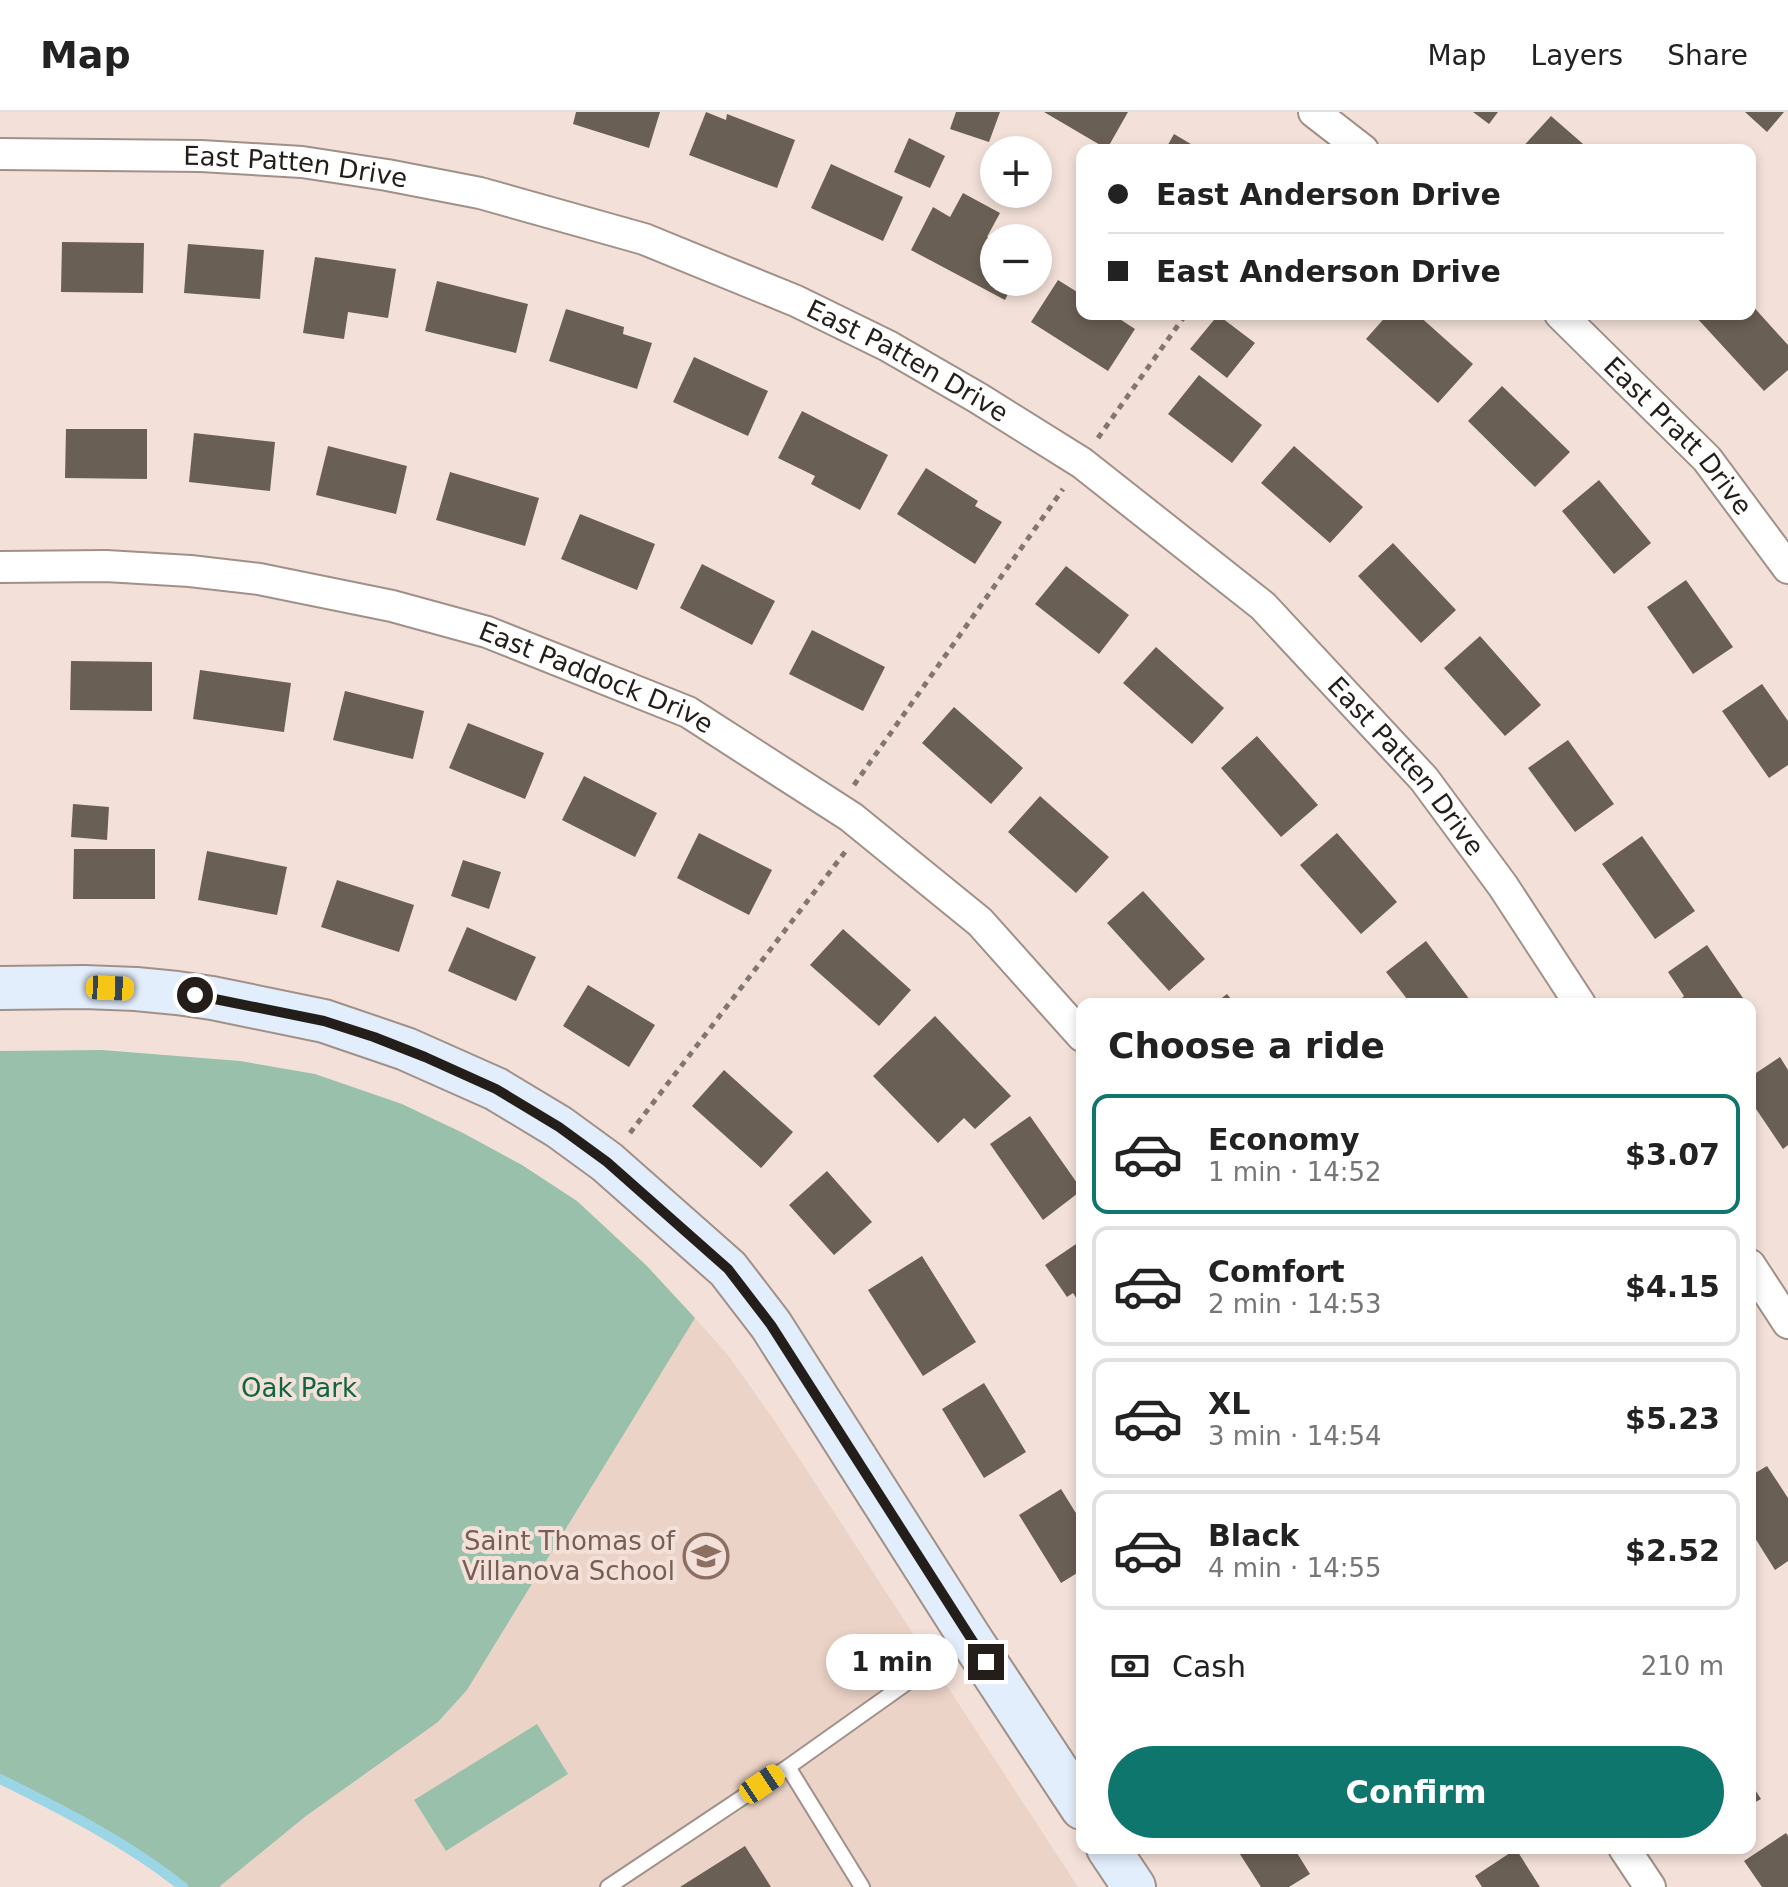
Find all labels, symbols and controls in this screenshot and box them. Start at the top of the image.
text: Map [40,33,131,77]
text: Map [1427,39,1487,72]
text: Layers [1531,39,1623,72]
text: Share [1667,39,1748,72]
map controls [980,136,1052,296]
button: + [980,136,1052,208]
street label: East Patten Drive [183,141,410,194]
text: East Anderson Drive [1156,177,1501,212]
button: − [980,224,1052,296]
text: East Anderson Drive [1156,254,1501,289]
street label: East Patten Drive [802,294,1014,428]
street label: East Pratt Drive [1598,351,1758,521]
street label: East Paddock Drive [475,615,719,739]
street label: East Patten Drive [1322,671,1490,861]
car [86,975,134,1001]
route start [177,977,213,1013]
text: Choose a ride [1108,1025,1385,1066]
icon: car [1112,1118,1184,1190]
text: Economy [1208,1122,1360,1157]
text: $3.07 [1625,1137,1720,1172]
text: 1 min · 14:52 [1208,1157,1382,1187]
icon: car [1112,1250,1184,1322]
text: Comfort [1208,1254,1345,1289]
text: $4.15 [1625,1269,1720,1304]
text: 2 min · 14:53 [1208,1289,1382,1319]
park label: Oak Park [241,1373,357,1403]
icon: car [1112,1382,1184,1454]
text: XL [1208,1386,1250,1421]
text: $5.23 [1625,1401,1720,1436]
text: 3 min · 14:54 [1208,1421,1382,1451]
icon: car [1112,1514,1184,1586]
text: Black [1208,1518,1299,1553]
place label: Saint Thomas of Villanova School [462,1526,676,1586]
school or university icon: Saint Thomas of Villanova School [682,1532,730,1580]
text: $2.52 [1625,1533,1720,1568]
text: 4 min · 14:55 [1208,1553,1382,1583]
callout: 1 min [826,1634,958,1690]
route end [968,1644,1004,1680]
icon: cash [1108,1644,1152,1688]
text: 1 min [851,1647,933,1677]
text: Cash [1172,1649,1246,1684]
text: 210 m [1641,1651,1724,1681]
button: Confirm [1108,1746,1724,1838]
car [735,1761,789,1807]

